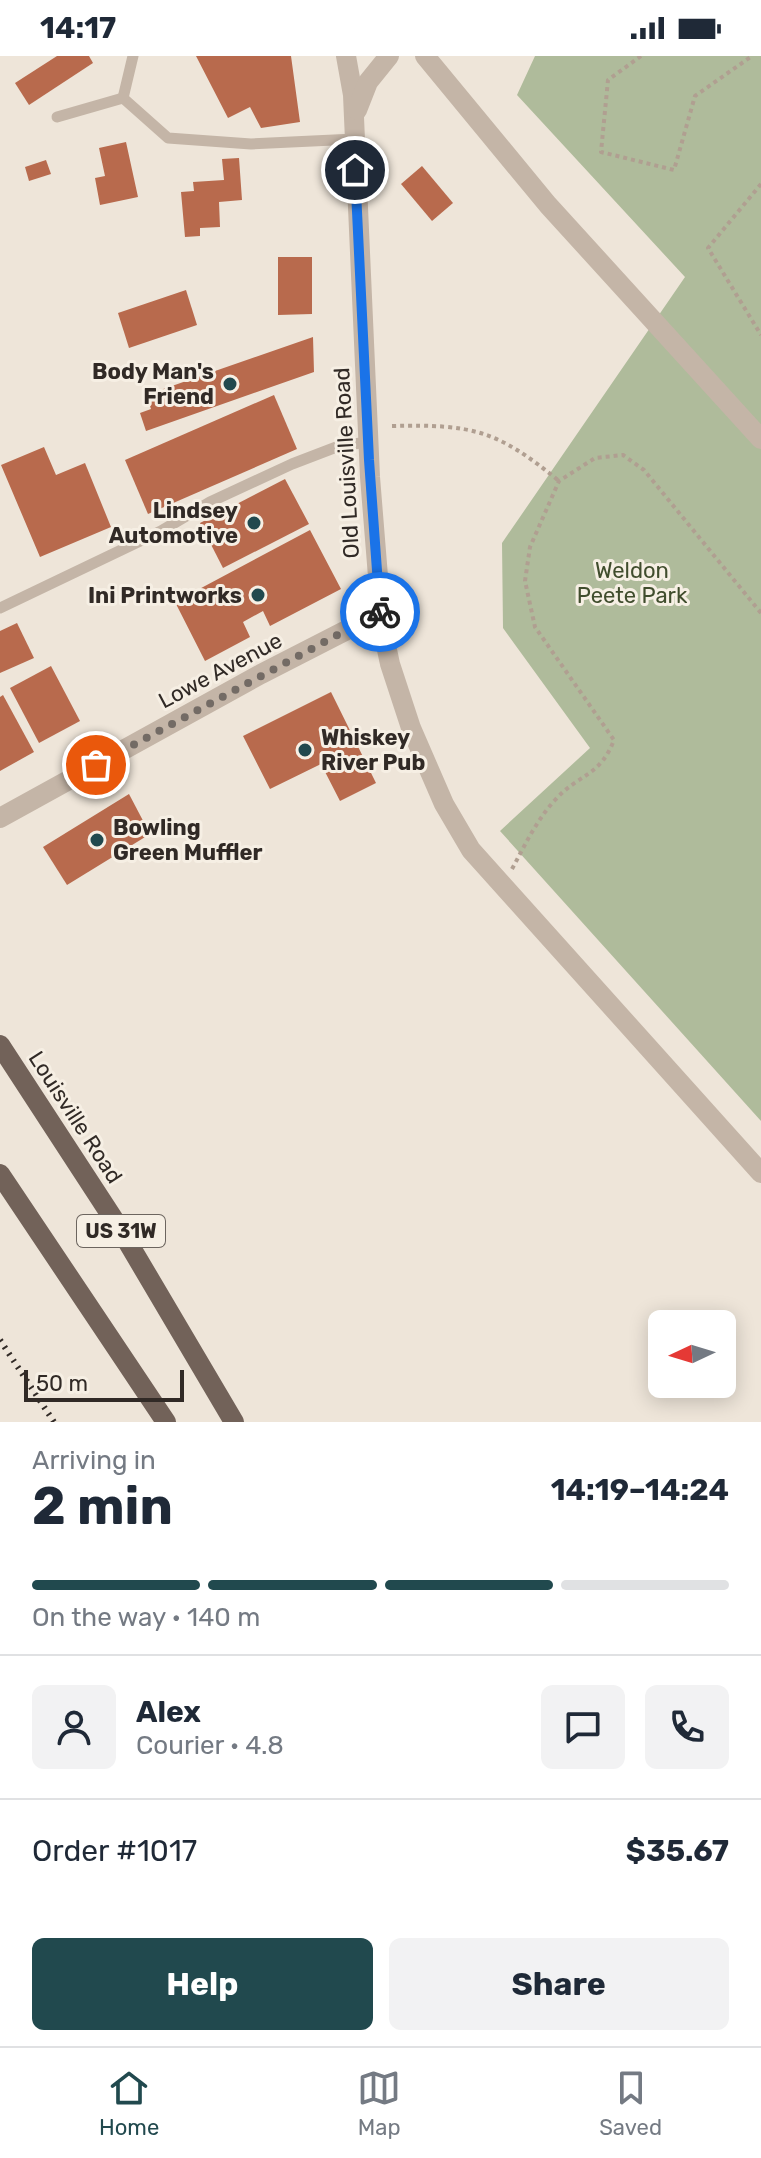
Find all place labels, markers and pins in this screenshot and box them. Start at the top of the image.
pin [321,136,389,204]
place label: Body Man's Friend [92,358,214,410]
marker: Body Man's Friend [221,375,239,393]
place label: Lindsey Automotive [109,497,238,549]
marker: Lindsey Automotive [245,514,263,532]
place label: Ini Printworks [88,582,242,609]
marker: Ini Printworks [249,586,267,604]
place label: Whiskey River Pub [321,724,425,776]
pin [62,731,130,799]
marker: Whiskey River Pub [296,741,314,759]
place label: Bowling Green Muffler [113,814,263,866]
marker: Bowling Green Muffler [88,831,106,849]

